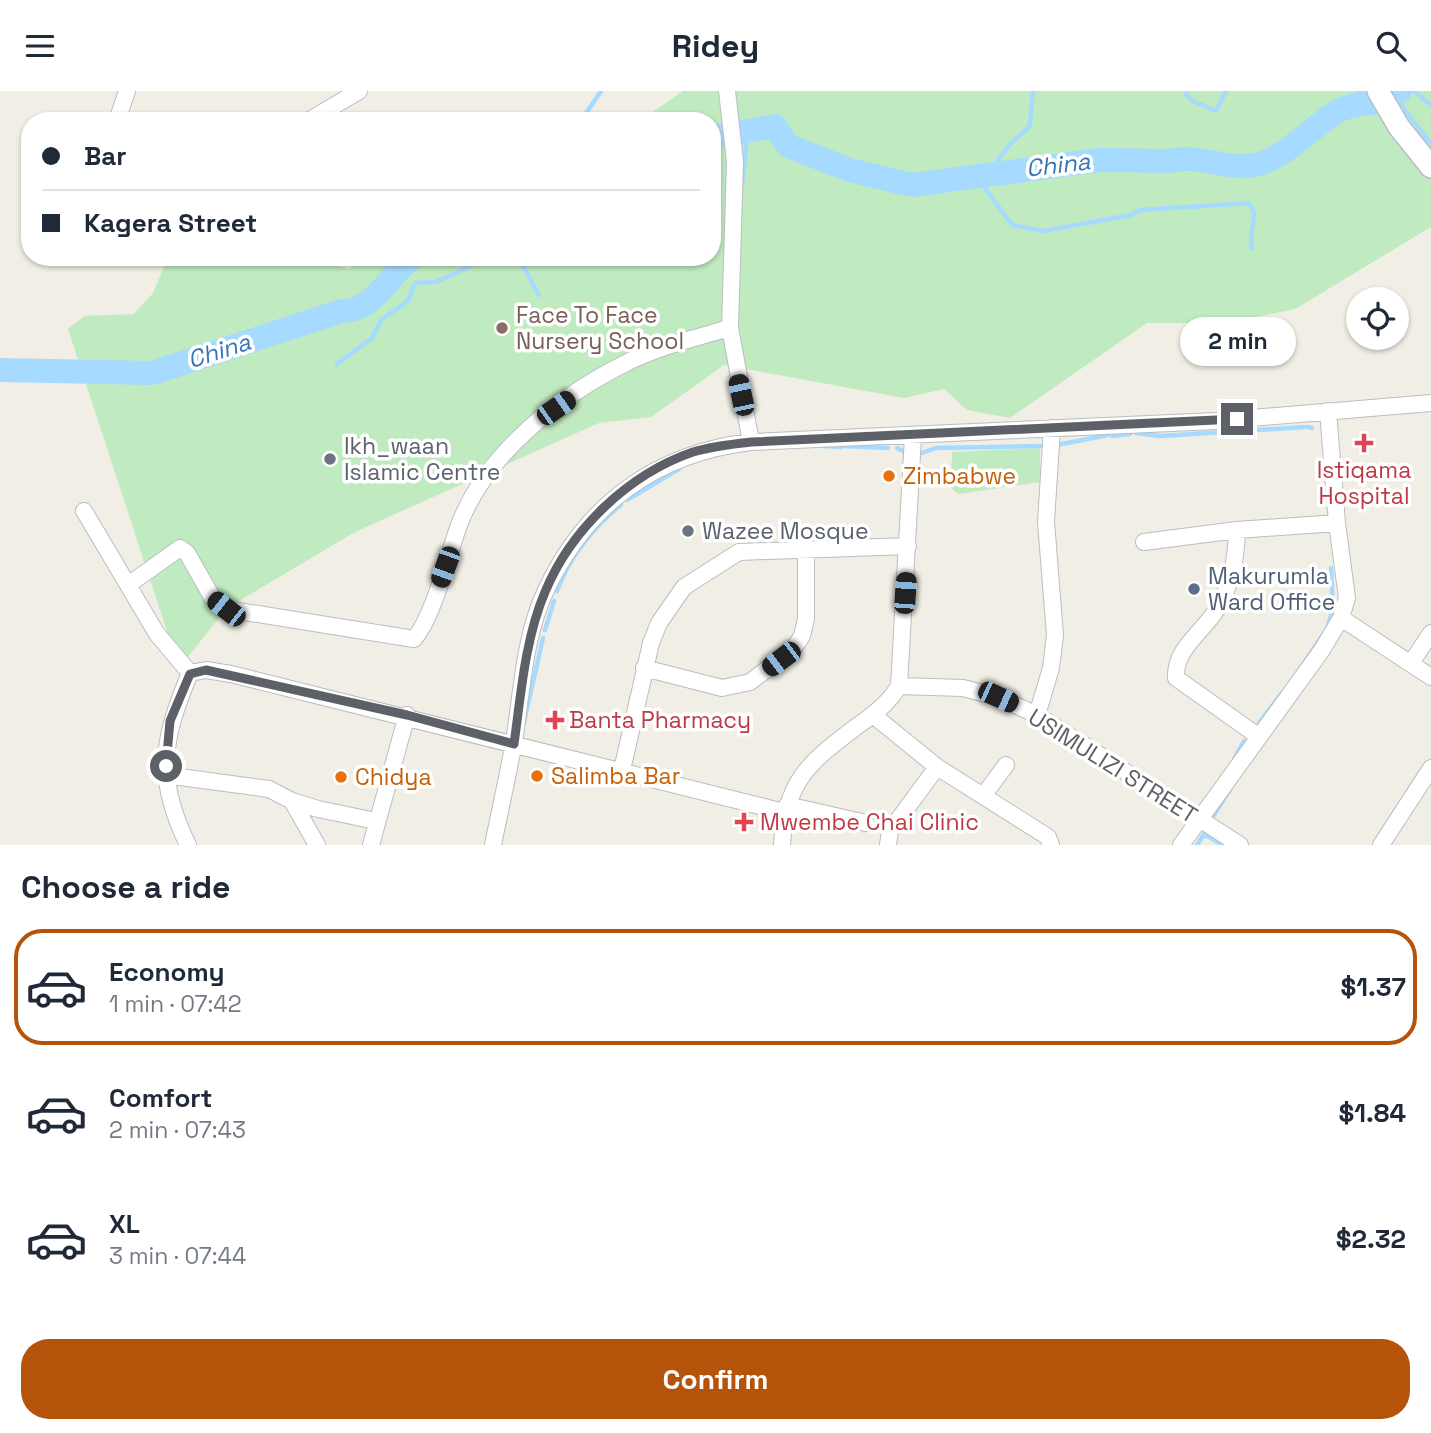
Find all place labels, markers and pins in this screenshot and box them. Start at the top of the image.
place label: Face To Face Nursery School [516,300,684,356]
marker: Face To Face Nursery School [494,320,510,336]
place label: Ikh_waan Islamic Centre [344,431,500,487]
marker: Istiqama Hospital [1354,433,1374,453]
marker: Ikh_waan Islamic Centre [322,451,338,467]
place label: Istiqama Hospital [1317,455,1411,511]
place label: Zimbabwe [903,461,1016,491]
marker: Zimbabwe [881,468,897,484]
place label: Wazee Mosque [702,516,869,546]
marker: Wazee Mosque [680,523,696,539]
place label: Makurumla Ward Office [1208,561,1335,617]
marker: Makurumla Ward Office [1186,581,1202,597]
place label: Banta Pharmacy [569,705,751,735]
marker: Banta Pharmacy [547,712,563,728]
place label: Salimba Bar [551,761,680,791]
place label: Chidya [355,762,432,792]
marker: Salimba Bar [529,768,545,784]
marker: Chidya [333,769,349,785]
place label: Mwembe Chai Clinic [760,807,979,837]
marker: Mwembe Chai Clinic [734,812,754,832]

